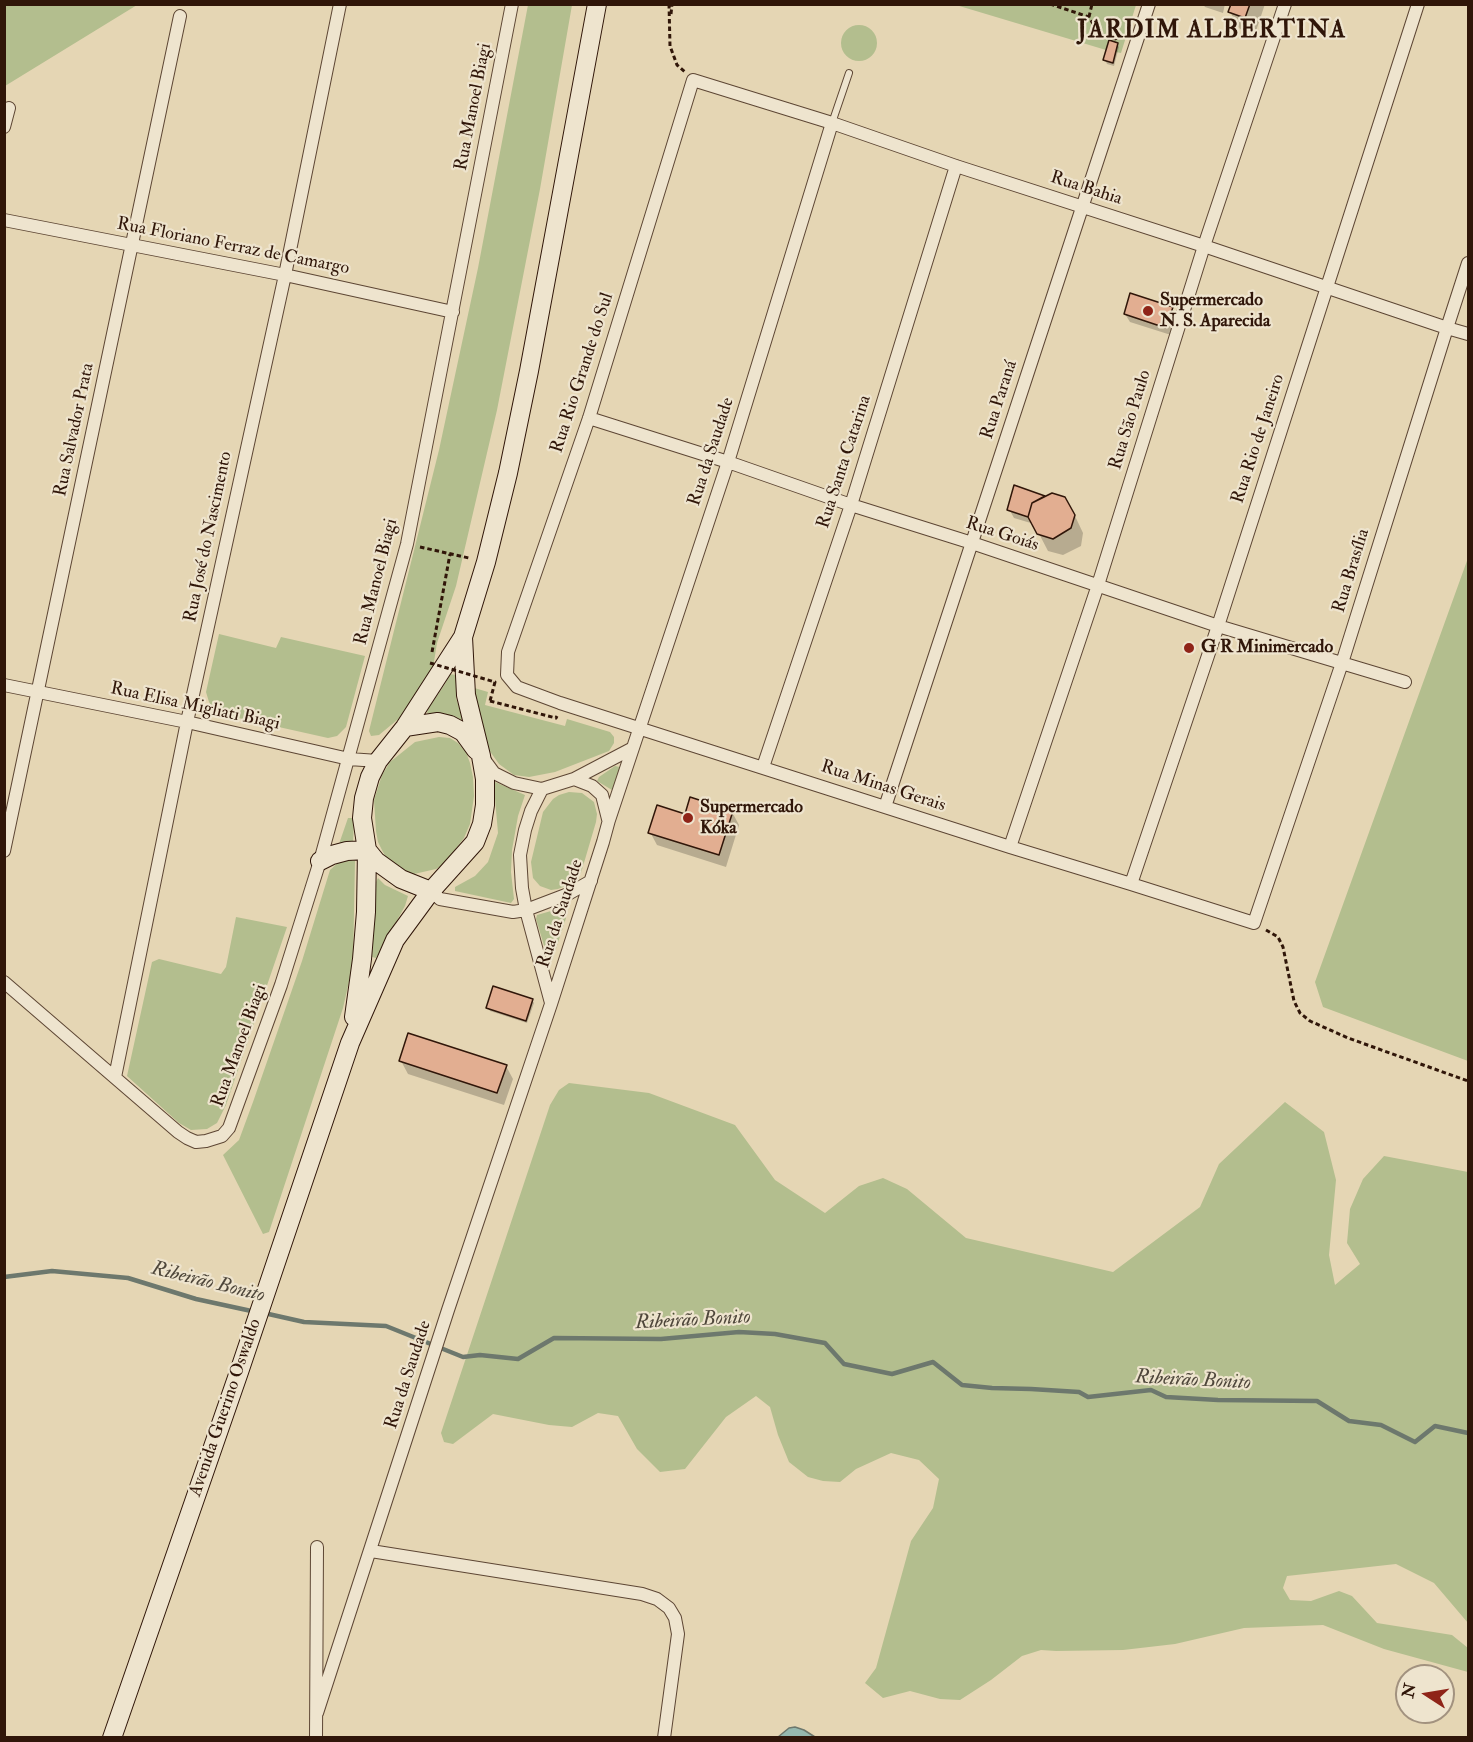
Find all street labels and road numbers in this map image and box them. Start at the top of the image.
street label: Rua Manoel Biagi [451,41,497,173]
street label: Rua Bahia [1047,167,1125,211]
street label: Rua Floriano Ferraz de Camargo [115,214,351,280]
street label: Rua Rio Grande do Sul [547,290,619,456]
street label: Rua Paraná [977,358,1023,442]
street label: Rua Salvador Prata [50,361,100,499]
street label: Rua São Paulo [1106,368,1156,472]
street label: Rua Rio de Janeiro [1228,372,1290,506]
street label: Rua Santa Catarina [813,393,877,531]
street label: Rua da Saudade [684,395,740,509]
street label: Rua José do Nascimento [180,450,238,624]
street label: Rua Goiás [963,513,1041,557]
street label: Rua Manoel Biagi [351,517,403,647]
street label: Rua Brasília [1329,526,1375,616]
street label: Rua Elisa Migliati Biagi [108,678,282,736]
street label: Rua Minas Gerais [818,757,948,817]
street label: Rua da Saudade [533,857,589,971]
street label: Rua Manoel Biagi [208,982,272,1110]
street label: Avenida Guerino Oswaldo [185,1316,267,1500]
street label: Rua da Saudade [381,1318,437,1432]

